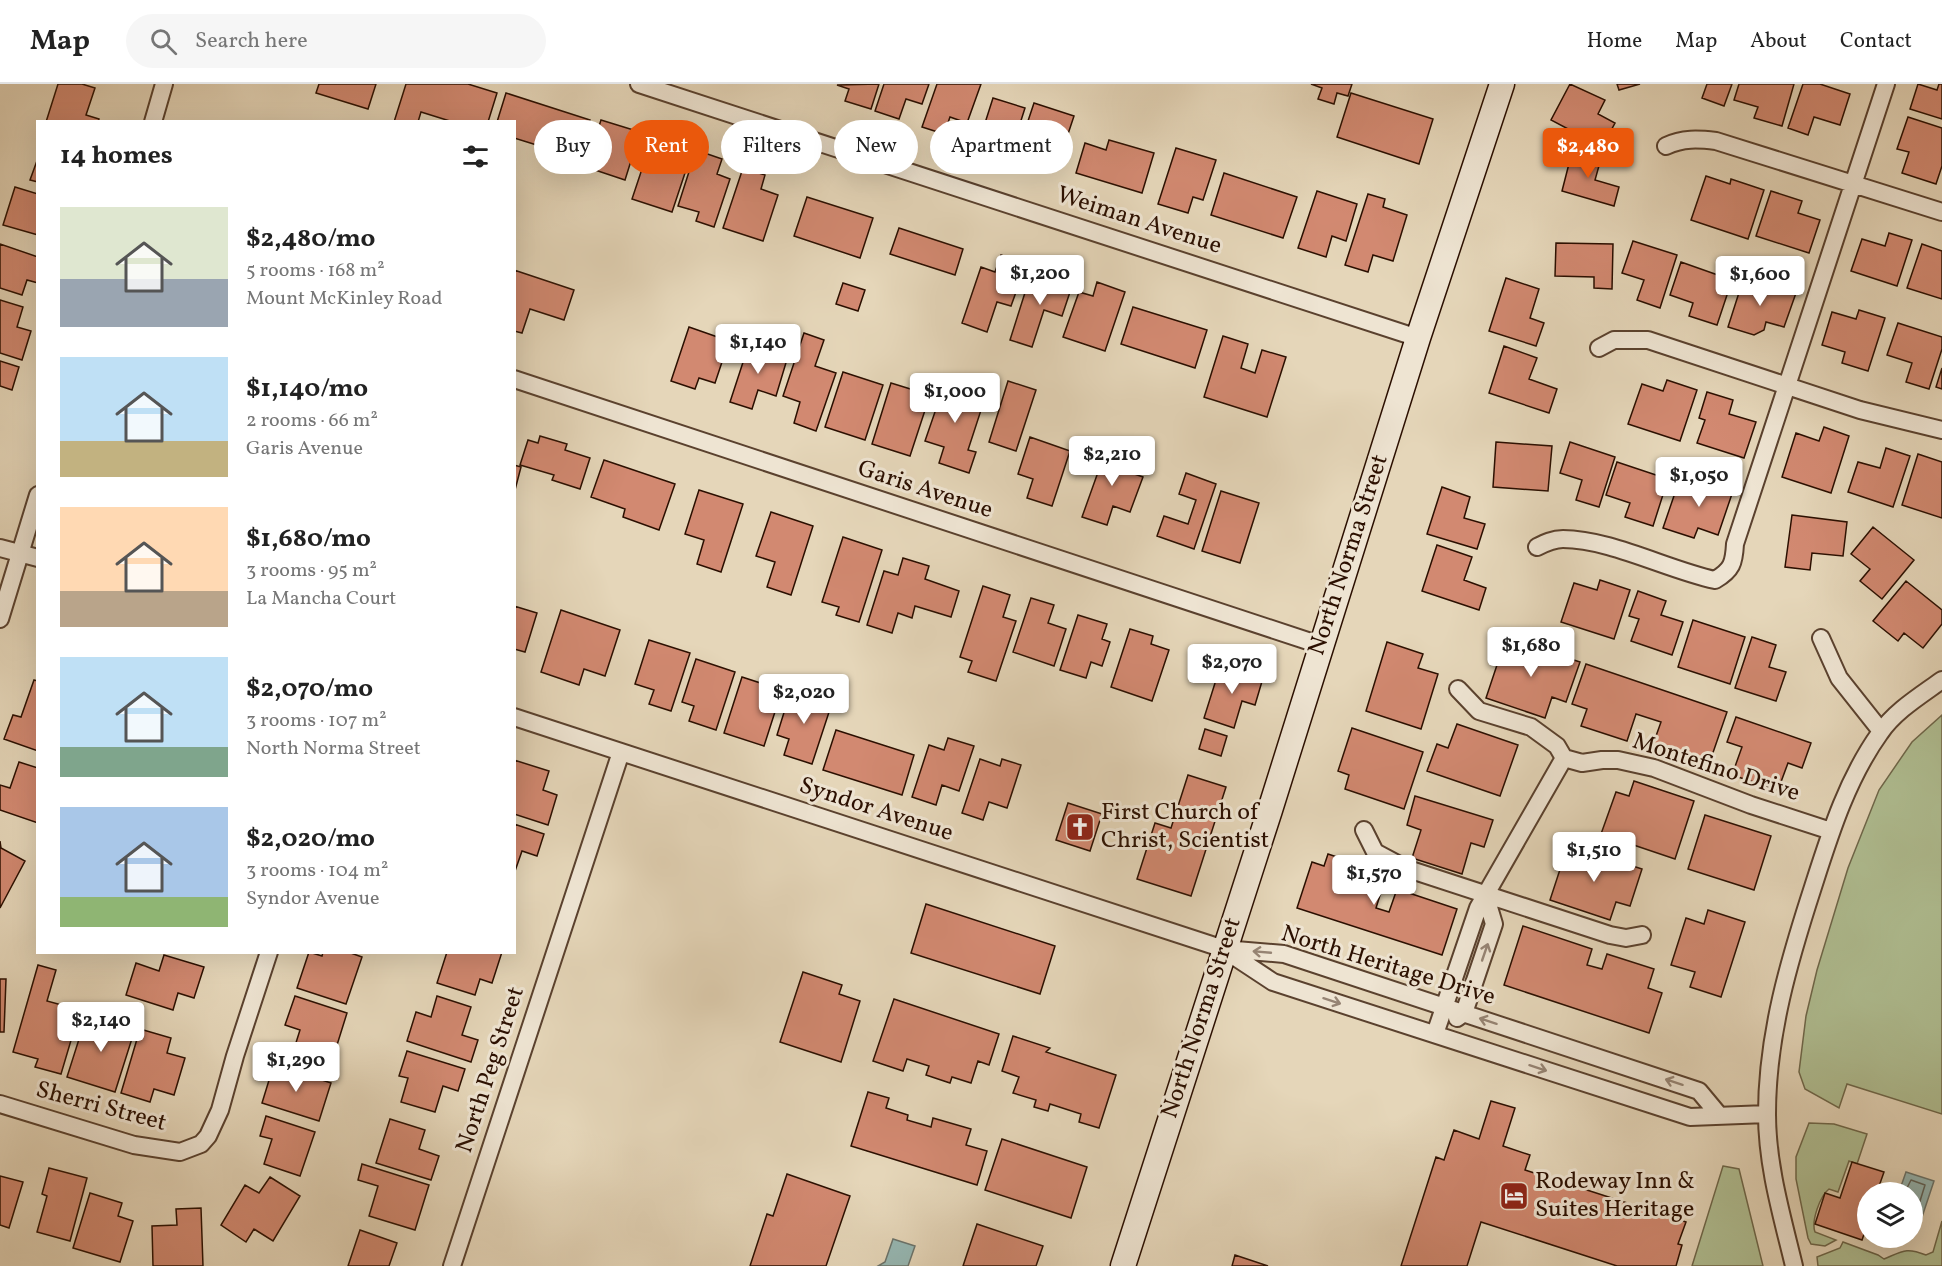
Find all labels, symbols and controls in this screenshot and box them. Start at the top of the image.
search box [126,14,546,68]
text: Map [30,22,90,61]
icon: search [147,25,180,58]
text: Search here [195,26,308,57]
text: Home [1587,27,1642,56]
text: Map [1675,27,1717,56]
text: About [1750,27,1807,56]
text: Contact [1840,27,1912,56]
chip: Buy [534,120,612,174]
chip: Rent [624,120,709,174]
chip: Filters [721,120,822,174]
chip: New [834,120,918,174]
chip: Apartment [930,120,1073,174]
pin: $2,480 [1539,128,1637,179]
text: $2,480 [1557,133,1619,161]
text: 14 homes [60,138,173,174]
icon: filters [459,140,492,173]
street label: Weiman Avenue [1052,178,1226,264]
text: $2,480/mo [246,221,375,257]
icon: home [108,231,180,303]
pin: $1,200 [991,255,1089,306]
pin: $1,600 [1711,256,1809,307]
text: 5 rooms · 168 m² [246,257,385,285]
text: $1,200 [1010,260,1070,288]
text: $1,600 [1730,261,1790,289]
text: Mount McKinley Road [246,285,442,313]
pin: $1,140 [709,324,807,375]
text: $1,140 [729,329,787,357]
text: $1,140/mo [246,371,368,407]
pin: $1,000 [906,373,1004,424]
text: $1,000 [924,378,986,406]
icon: home [108,381,180,453]
text: 2 rooms · 66 m² [246,407,378,435]
text: Garis Avenue [246,435,363,463]
pin: $2,210 [1063,436,1161,487]
text: $2,210 [1083,441,1141,469]
street label: North Norma Street [1300,450,1398,660]
street label: Garis Avenue [853,452,997,528]
pin: $1,050 [1650,457,1748,508]
text: $1,050 [1670,462,1728,490]
text: $1,680/mo [246,521,371,557]
icon: home [108,531,180,603]
text: 3 rooms · 95 m² [246,557,377,585]
text: La Mancha Court [246,585,396,613]
pin: $1,680 [1482,627,1580,678]
text: $1,680 [1501,632,1561,660]
pin: $2,070 [1183,644,1281,695]
text: $2,070 [1202,649,1262,677]
text: $2,070/mo [246,671,373,707]
pin: $2,020 [755,674,853,725]
text: $2,020 [773,679,835,707]
icon: home [108,681,180,753]
text: 3 rooms · 107 m² [246,707,387,735]
street label: Montefino Drive [1628,725,1804,811]
text: North Norma Street [246,735,421,763]
street label: Syndor Avenue [795,769,957,851]
place label: First Church of Christ, Scientist [1101,796,1269,858]
church icon: First Church of Christ, Scientist [1064,811,1096,843]
text: $2,020/mo [246,821,375,857]
icon: home [108,831,180,903]
pin: $1,510 [1545,832,1643,883]
text: $1,510 [1567,837,1621,865]
pin: $1,570 [1325,855,1423,906]
text: 3 rooms · 104 m² [246,857,388,885]
text: $1,570 [1346,860,1402,888]
text: Syndor Avenue [246,885,380,913]
street label: North Norma Street [1153,913,1251,1123]
street label: North Heritage Drive [1277,917,1499,1015]
one-way arrow [1480,943,1491,962]
one-way arrow [1253,947,1273,958]
street label: North Peg Street [448,982,534,1158]
one-way arrow [1322,996,1341,1007]
pin: $2,140 [52,1002,150,1053]
text: $2,140 [71,1007,131,1035]
one-way arrow [1479,1015,1498,1026]
pin: $1,290 [247,1042,345,1093]
text: $1,290 [267,1047,325,1075]
one-way arrow [1528,1063,1547,1074]
street label: Sherri Street [32,1073,170,1141]
one-way arrow [1665,1076,1683,1087]
place label: Rodeway Inn & Suites Heritage [1535,1165,1695,1227]
hotel icon: Rodeway Inn & Suites Heritage [1498,1180,1530,1212]
map controls [1857,1182,1923,1248]
button: layers [1857,1182,1923,1248]

